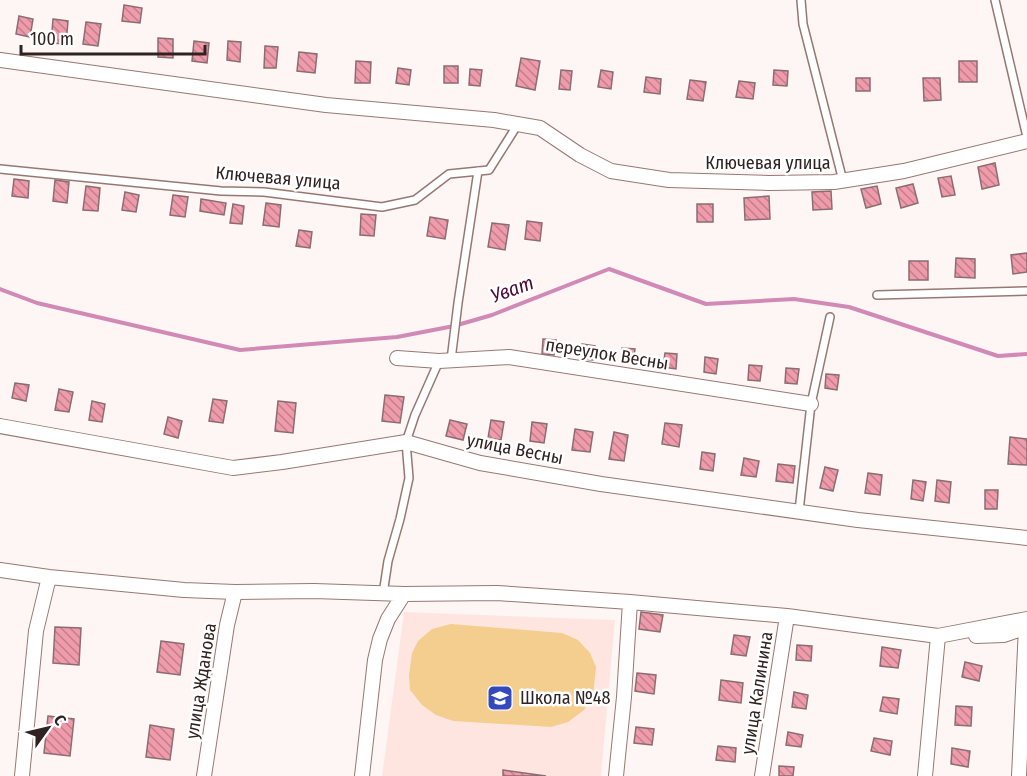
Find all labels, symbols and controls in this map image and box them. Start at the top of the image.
scale bar [21,18,206,56]
text: 100 m [30,28,74,50]
street label: Ключевая улица [705,152,831,174]
street label: Ключевая улица [215,162,342,194]
water label: Уват [487,270,537,308]
street label: переулок Весны [544,333,670,375]
street label: улица Весны [465,429,565,469]
street label: улица Жданова [181,621,221,741]
street label: улица Калинина [736,630,778,756]
school or university icon: Школа №48 [485,683,515,713]
place label: Школа №48 [520,687,611,709]
north arrow [18,698,78,758]
text: С [50,711,71,729]

